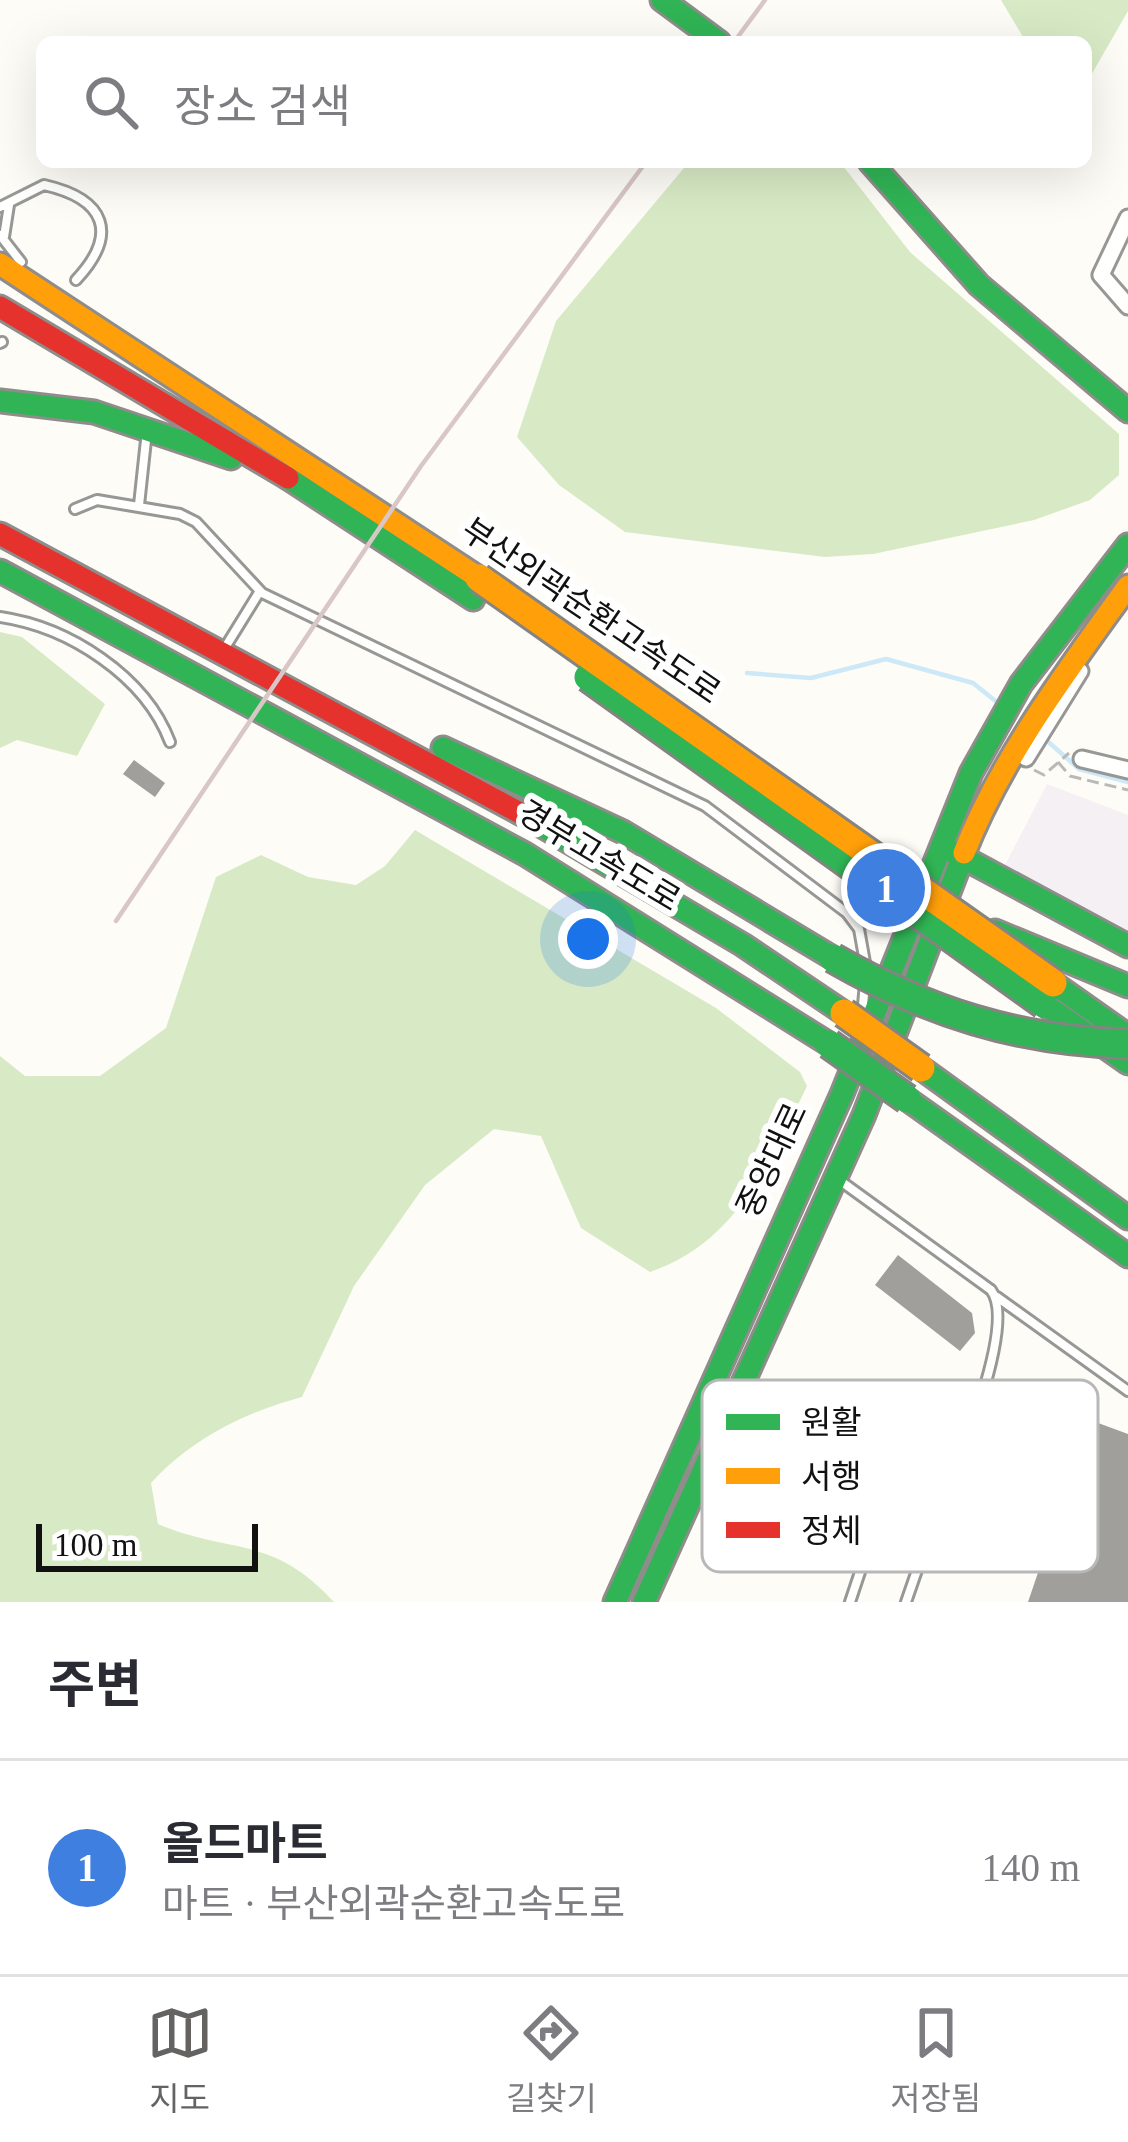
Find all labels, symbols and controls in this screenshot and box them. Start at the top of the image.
search box [36,36,1092,168]
icon: search [78,69,144,135]
text: 장소 검색 [174,82,351,132]
street label: 부산외곽순환고속도로 [455,511,727,711]
street label: 경부고속도로 [512,794,686,918]
pin: 1 [847,843,925,933]
your location [558,909,618,969]
street label: 중앙대로 [730,1097,814,1223]
legend [702,1380,1098,1572]
text: 원활 [801,1405,862,1441]
text: 서행 [801,1459,862,1495]
text: 정체 [801,1513,862,1549]
scale bar [36,1518,258,1571]
text: 100 m [54,1527,137,1563]
text: 주변 [48,1657,142,1713]
text: 올드마트 [162,1819,328,1869]
text: 1 [77,1846,97,1889]
text: 140 m [981,1846,1080,1889]
text: 마트 · 부산외곽순환고속도로 [162,1882,625,1925]
tab: 지도 [147,2000,213,2120]
tab: 길찾기 [506,2000,597,2120]
tab: 저장됨 [890,2000,981,2120]

